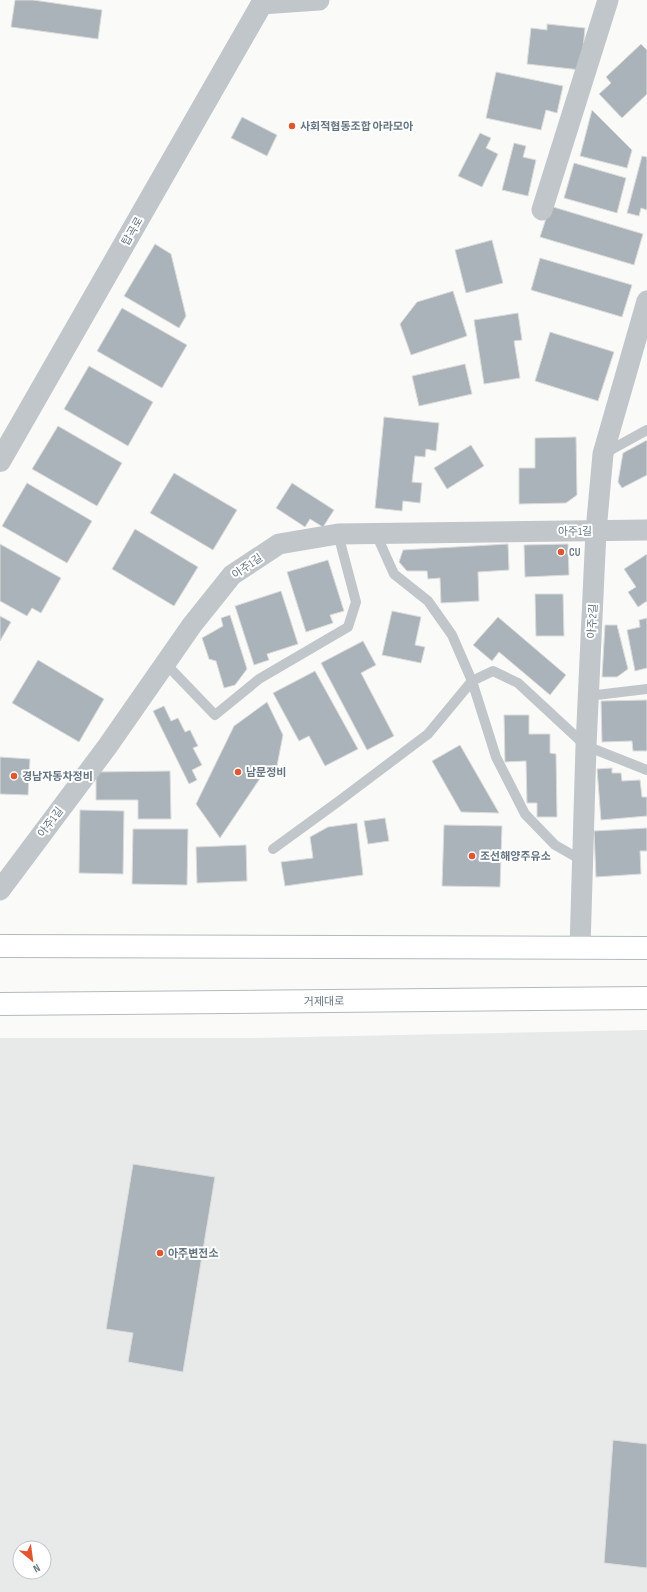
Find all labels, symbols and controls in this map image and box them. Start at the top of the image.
place label: 사회적협동조합 아라모아 [300,120,413,133]
marker: 사회적협동조합 아라모아 [287,121,297,131]
street label: 탑곡로 [119,215,146,248]
street label: 아주1길 [558,525,592,538]
place label: CU [569,546,581,559]
marker: CU [556,547,566,557]
street label: 아주1길 [230,551,265,582]
street label: 아주2길 [585,603,600,639]
place label: 남문정비 [246,766,286,779]
marker: 남문정비 [233,767,243,777]
place label: 경남자동차정비 [22,770,93,783]
marker: 경남자동차정비 [9,771,19,781]
street label: 아주1길 [35,805,66,840]
place label: 조선해양주유소 [480,850,551,863]
marker: 조선해양주유소 [467,851,477,861]
street label: 거제대로 [304,995,344,1008]
place label: 아주변전소 [168,1247,219,1260]
marker: 아주변전소 [155,1248,165,1258]
north arrow [12,1540,52,1580]
text: N [31,1561,42,1575]

